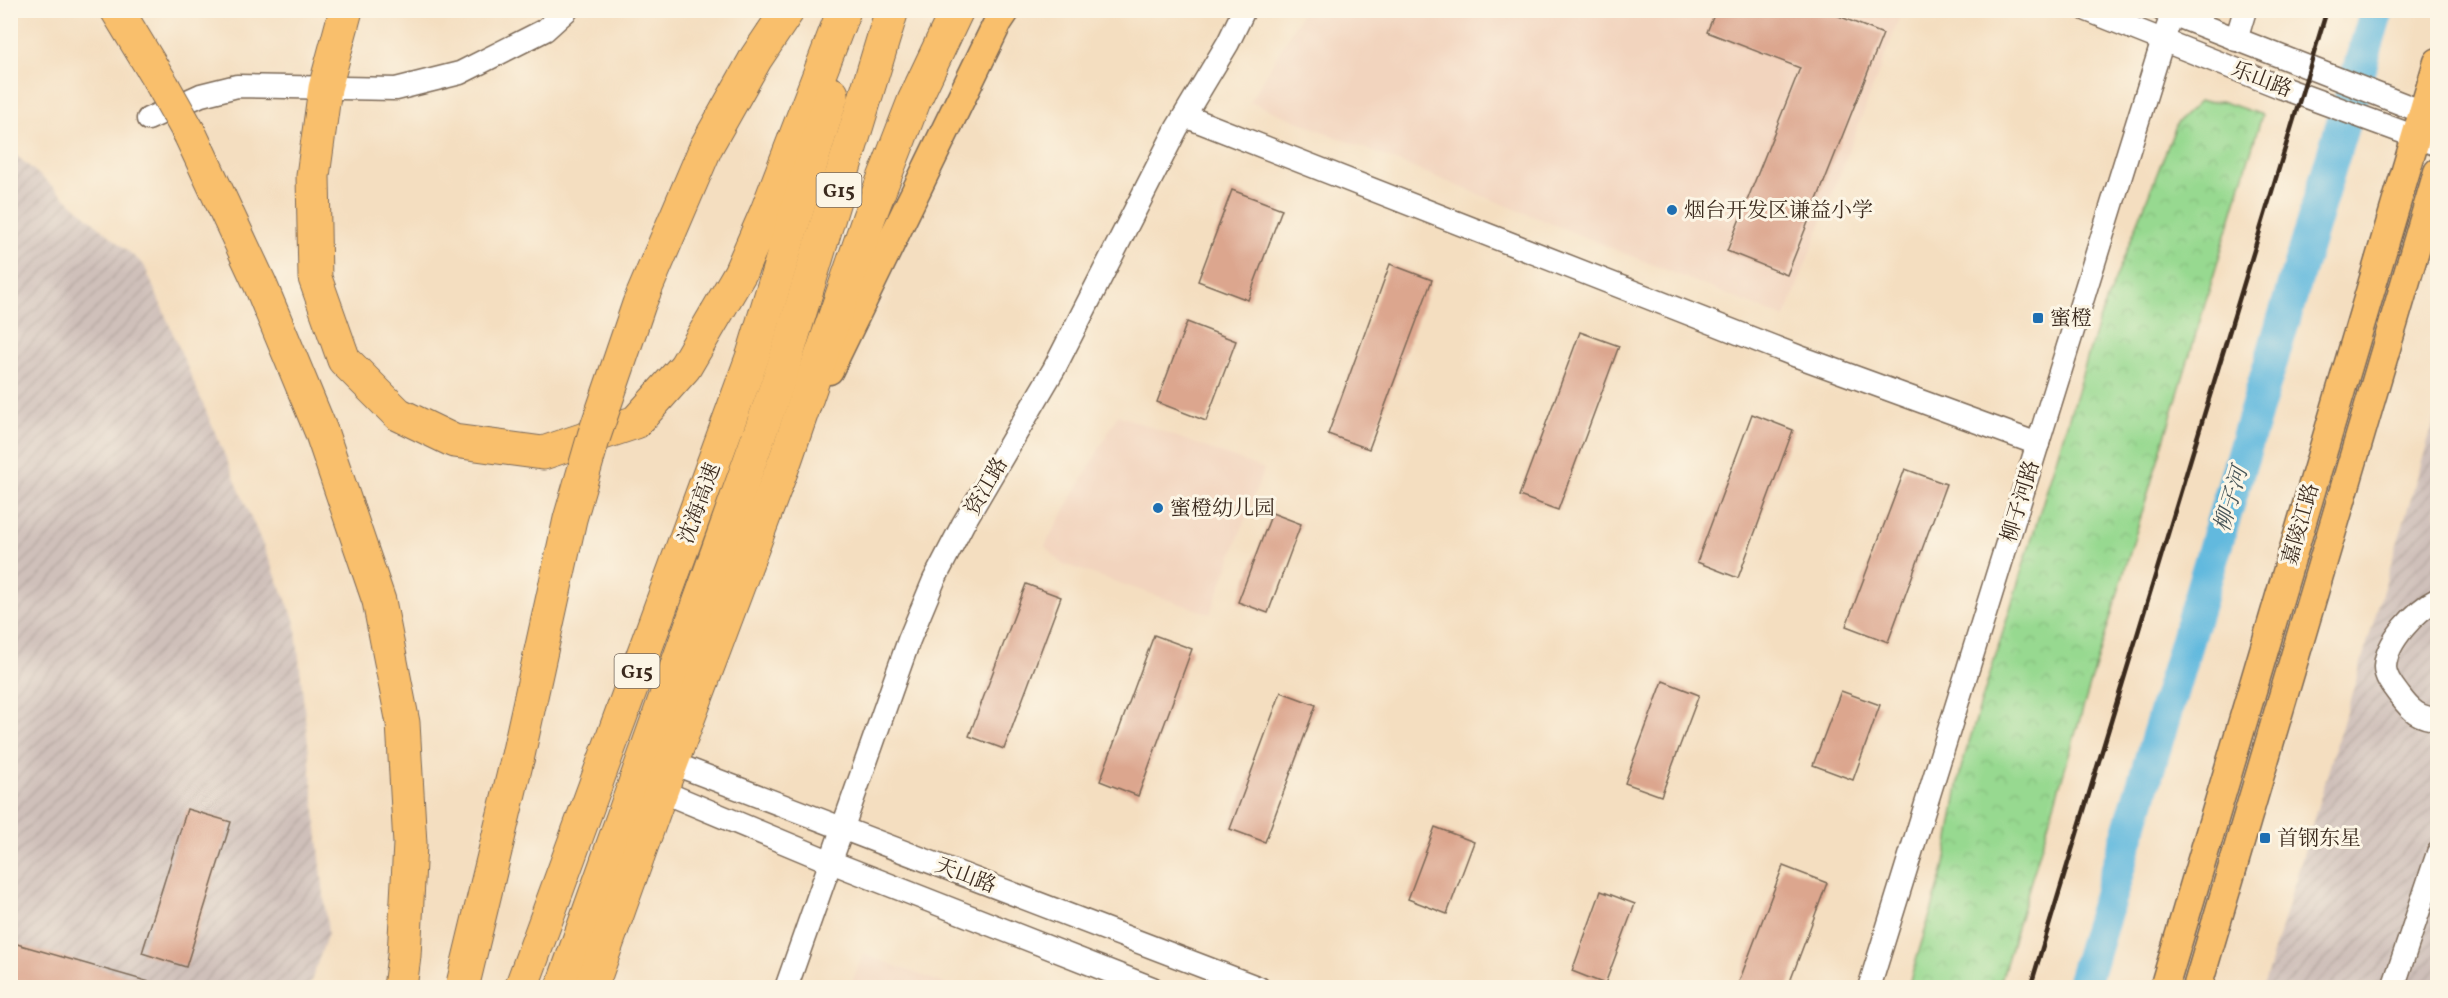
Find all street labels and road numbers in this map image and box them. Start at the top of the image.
street label: 乐山路 [2227,56,2296,105]
road number: G15 [816,173,862,207]
street label: 资江路 [959,452,1016,521]
street label: 柳子河路 [1995,457,2048,546]
street label: 沈海高速 [672,459,728,548]
street label: 嘉陵江路 [2276,480,2327,569]
road number: G15 [614,654,660,688]
street label: 天山路 [931,852,1000,901]

